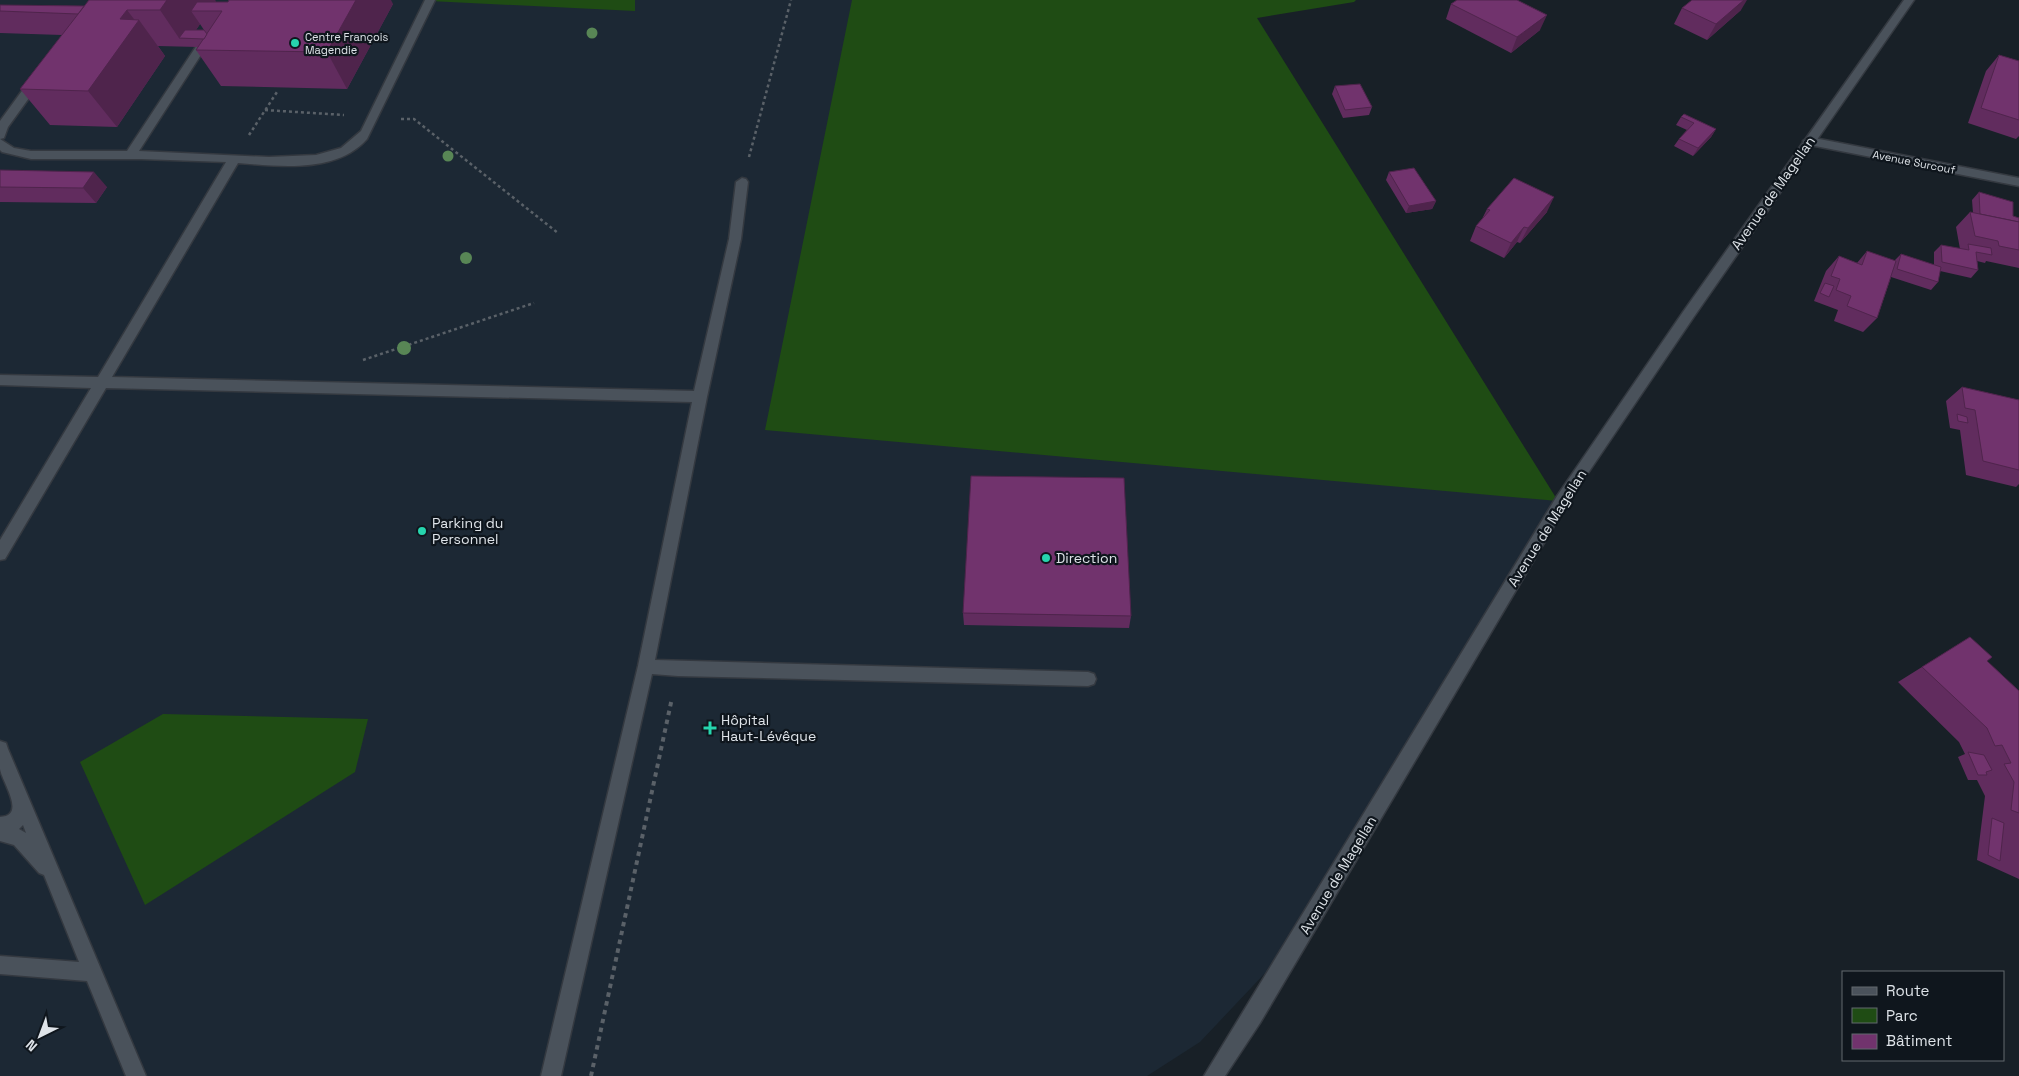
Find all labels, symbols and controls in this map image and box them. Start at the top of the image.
place label: Centre François Magendie [305,30,389,57]
marker: Centre François Magendie [289,37,301,49]
street label: Avenue de Magellan [1727,133,1819,253]
street label: Avenue Surcouf [1871,147,1957,177]
street label: Avenue de Magellan [1504,466,1590,590]
place label: Parking du Personnel [432,514,503,548]
marker: Parking du Personnel [416,525,428,537]
place label: Direction [1056,549,1117,567]
marker: Direction [1040,552,1052,564]
place label: Hôpital Haut-Lévêque [721,711,816,745]
marker: Hôpital Haut-Lévêque [703,721,717,735]
street label: Avenue de Magellan [1296,813,1380,937]
legend [1842,971,2004,1061]
text: Route [1886,981,1930,1000]
text: Parc [1886,1006,1918,1025]
north arrow [15,1011,65,1061]
text: Bâtiment [1886,1031,1952,1050]
text: N [22,1036,41,1055]

